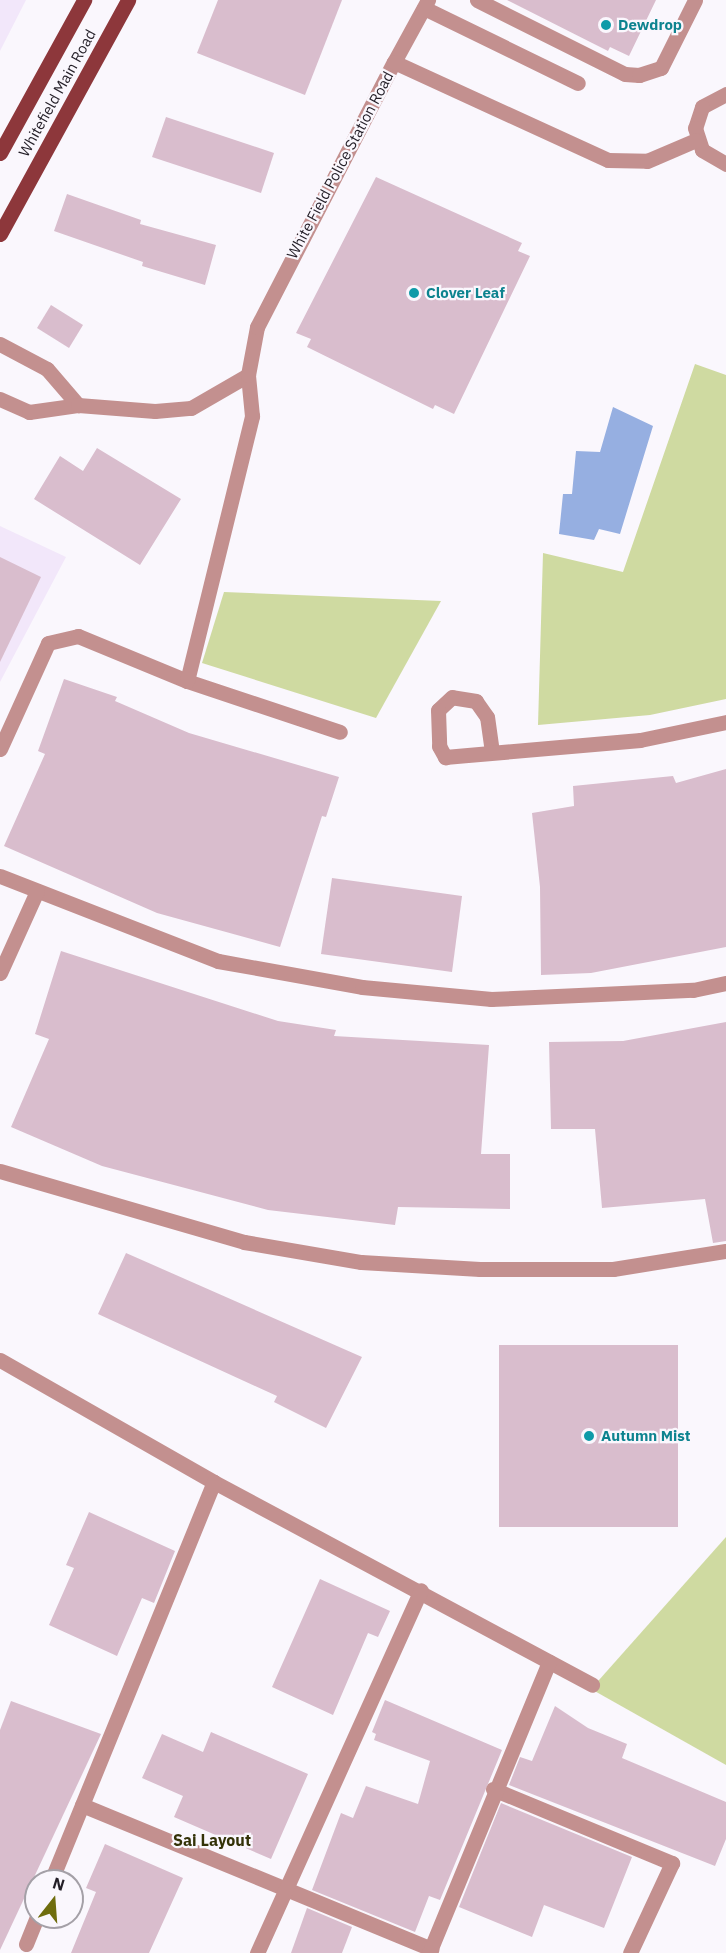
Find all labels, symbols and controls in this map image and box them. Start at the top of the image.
place label: Dewdrop [618,16,682,34]
marker: Dewdrop [599,18,613,32]
street label: Whitefield Main Road [15,26,99,160]
street label: White Field Police Station Road [283,68,397,262]
place label: Clover Leaf [426,284,505,302]
marker: Clover Leaf [407,286,421,300]
place label: Autumn Mist [601,1427,691,1445]
marker: Autumn Mist [582,1429,596,1443]
district label: Sai Layout [173,1830,251,1850]
north arrow [24,1869,84,1929]
text: N [50,1872,67,1895]

